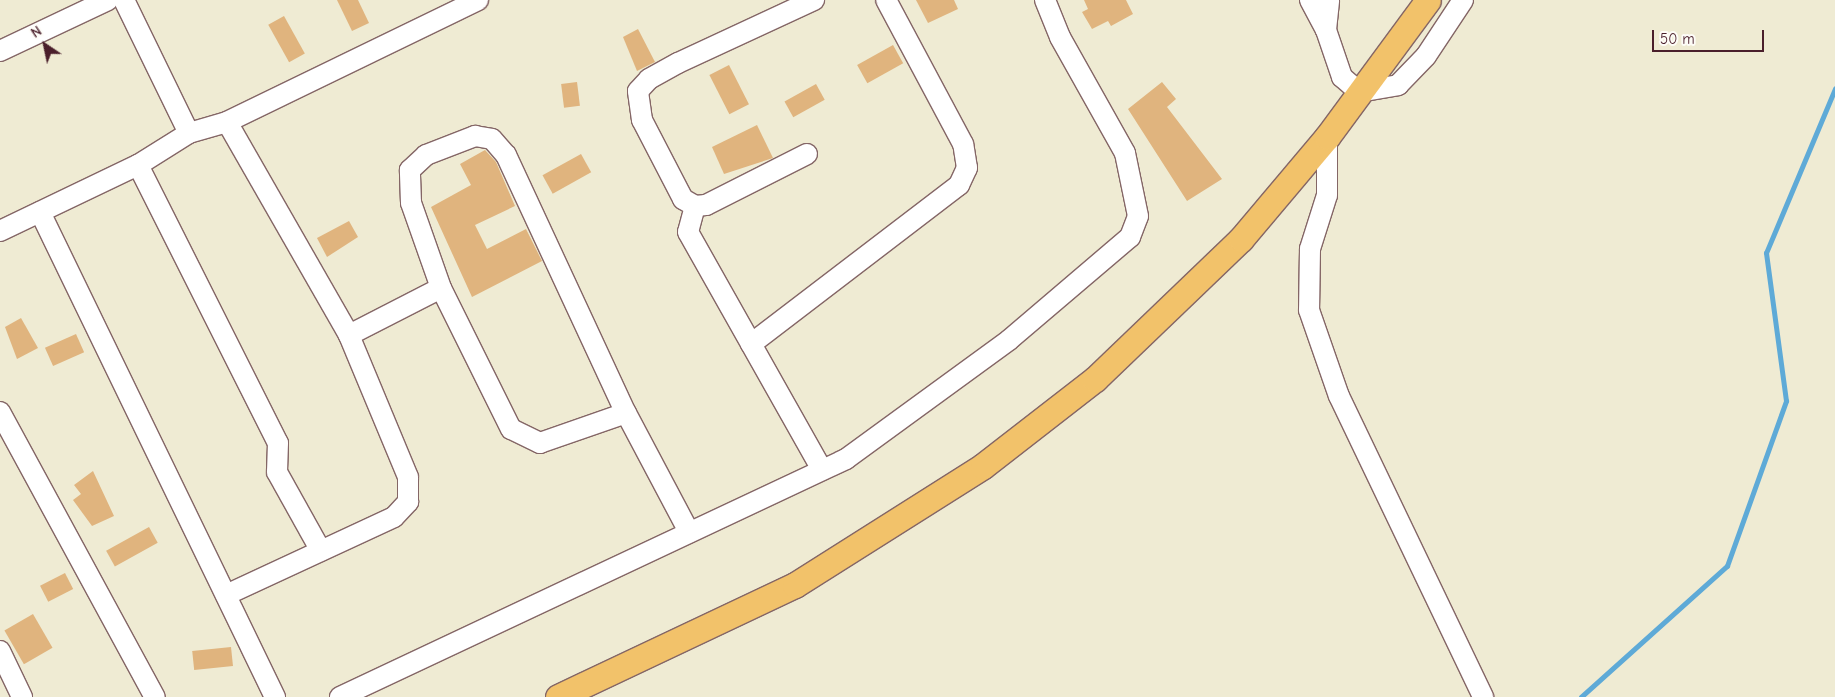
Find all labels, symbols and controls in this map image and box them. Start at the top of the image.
north arrow [20,20,70,70]
scale bar [1655,20,1768,52]
text: N [28,23,45,42]
text: 50 m [1660,30,1695,48]

